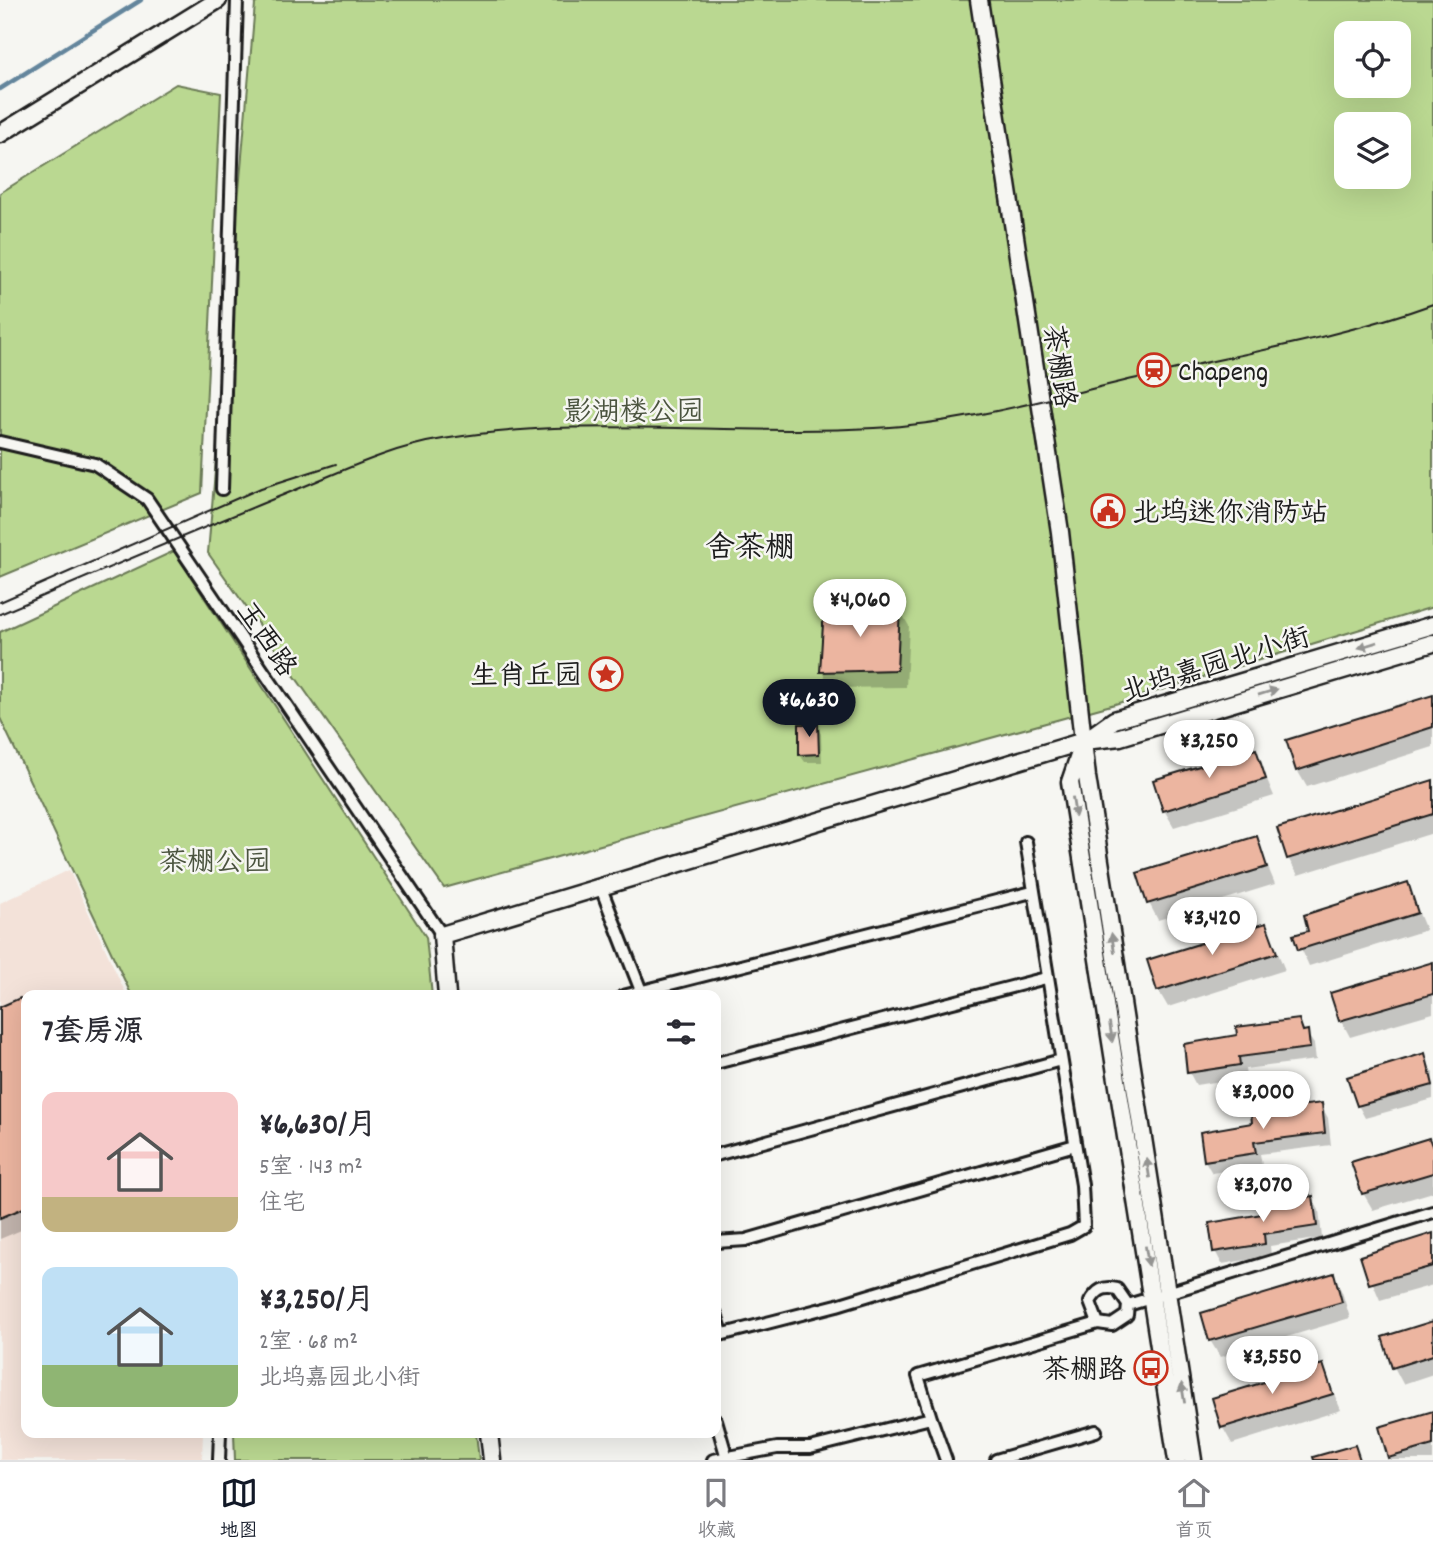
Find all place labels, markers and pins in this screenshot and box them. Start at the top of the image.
station icon: Chapeng [1135,351,1173,389]
place label: Chapeng [1178,355,1268,395]
public building icon: 北坞迷你消防站 [1089,492,1127,530]
place label: 北坞迷你消防站 [1132,496,1328,536]
pin: ¥4,060 [803,580,917,639]
place icon: 生肖丘园 [587,655,625,693]
place label: 生肖丘园 [470,659,582,699]
pin: ¥6,630 [752,680,866,739]
pin: ¥3,250 [1152,720,1266,780]
pin: ¥3,420 [1155,898,1269,957]
pin: ¥3,000 [1206,1072,1320,1131]
pin: ¥3,070 [1206,1164,1320,1224]
pin: ¥3,550 [1215,1336,1329,1396]
bus stop icon: 茶棚路 [1132,1349,1170,1387]
place label: 茶棚路 [1042,1353,1126,1393]

